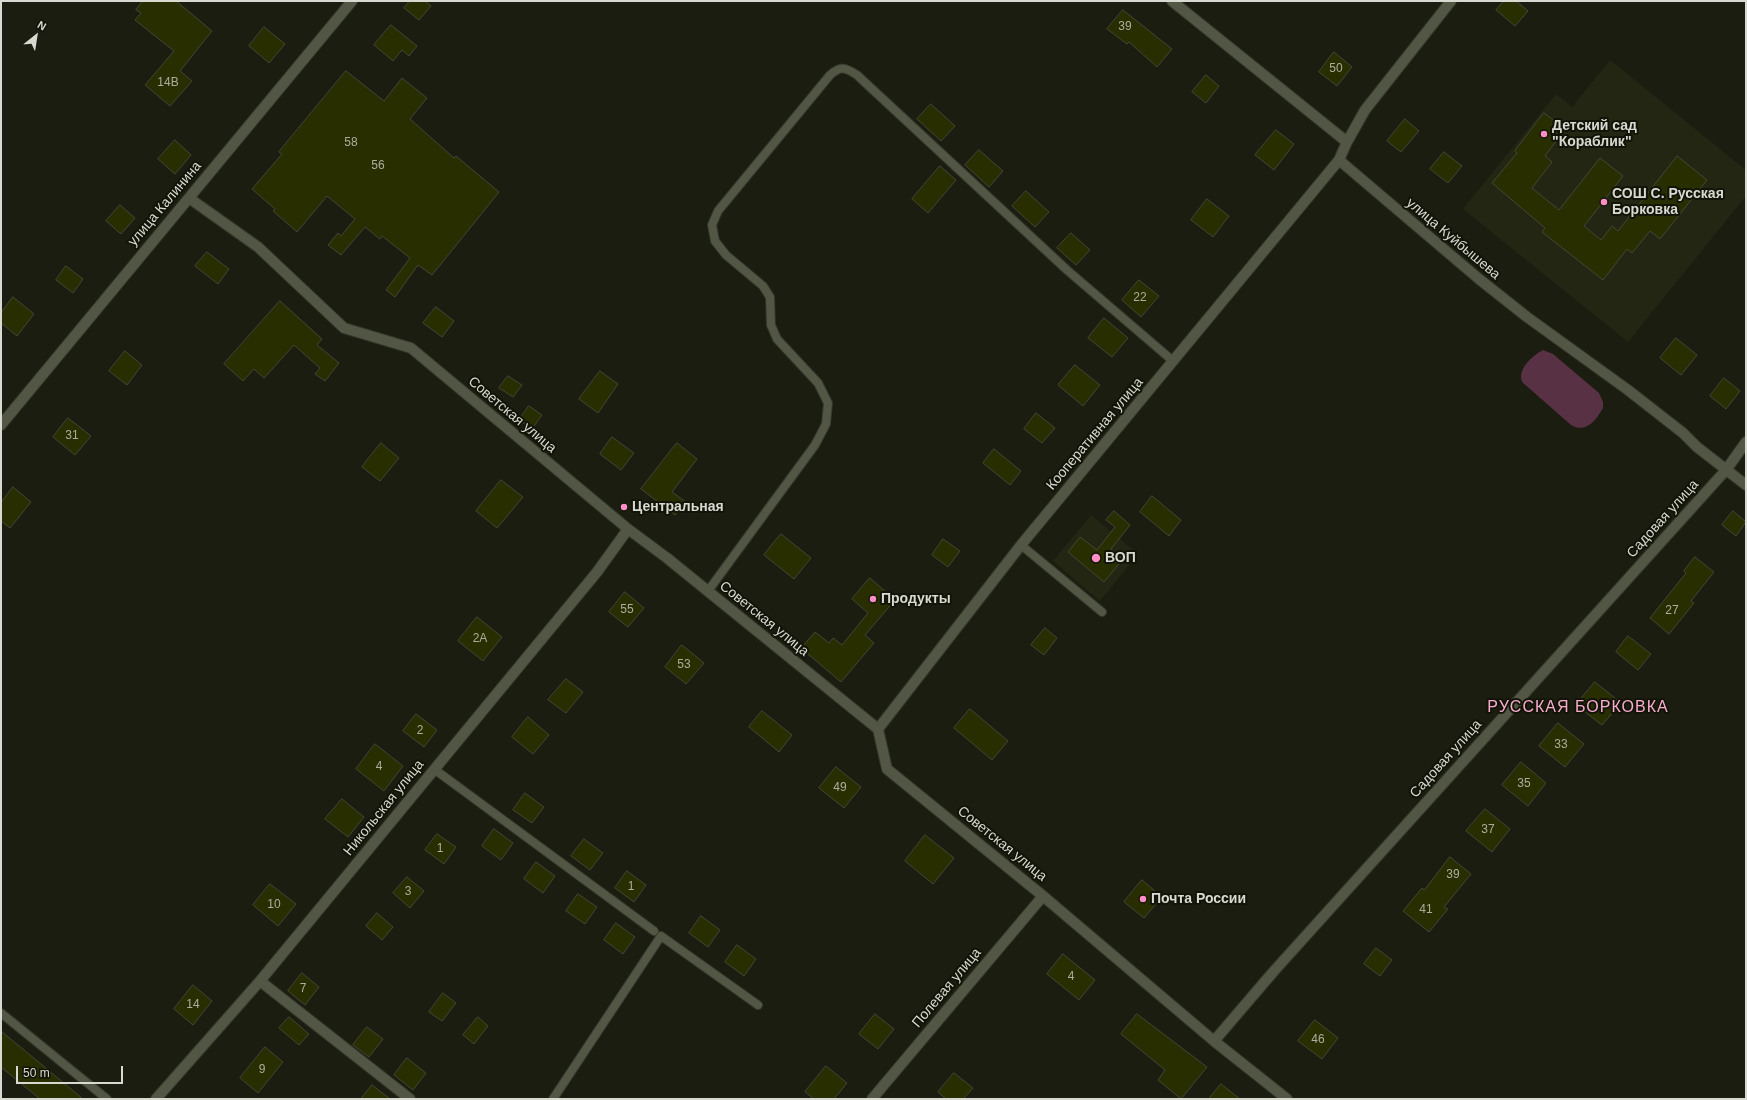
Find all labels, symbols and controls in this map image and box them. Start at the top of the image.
north arrow [16,16,56,56]
text: N [36,18,48,33]
house number: 39 [1118,20,1132,34]
house number: 50 [1329,62,1343,76]
house number: 14В [157,76,179,90]
place label: Детский сад "Кораблик" [1552,118,1637,150]
marker: Детский сад "Кораблик" [1539,129,1549,139]
house number: 58 [344,136,358,150]
street label: улица Калинина [125,158,205,250]
house number: 56 [371,159,385,173]
place label: СОШ С. Русская Борковка [1612,186,1724,218]
street label: улица Куйбышева [1403,195,1503,283]
marker: СОШ С. Русская Борковка [1599,197,1609,207]
house number: 22 [1133,291,1147,305]
street label: Советская улица [464,373,560,457]
street label: Кооперативная улица [1043,374,1147,494]
house number: 31 [65,429,79,443]
street label: Садовая улица [1624,477,1702,561]
place label: Центральная [632,499,724,515]
marker: Центральная [619,502,629,512]
place label: ВОП [1105,550,1136,566]
marker: ВОП [1090,552,1102,564]
street label: Советская улица [716,578,812,660]
place label: Продукты [881,591,951,607]
marker: Продукты [868,594,878,604]
house number: 55 [620,603,634,617]
house number: 27 [1665,604,1679,618]
house number: 2А [473,632,487,646]
house number: 53 [677,658,691,672]
district label: РУССКАЯ БОРКОВКА [1487,698,1669,718]
street label: Садовая улица [1407,717,1485,801]
house number: 2 [417,724,423,738]
house number: 33 [1554,738,1568,752]
street label: Никольская улица [340,757,428,859]
house number: 4 [376,760,382,774]
house number: 35 [1517,777,1531,791]
house number: 49 [833,781,847,795]
street label: Советская улица [954,803,1050,885]
house number: 37 [1481,823,1495,837]
house number: 1 [437,842,443,856]
house number: 39 [1446,868,1460,882]
house number: 1 [628,880,634,894]
house number: 3 [405,885,411,899]
place label: Почта России [1151,891,1246,907]
marker: Почта России [1138,894,1148,904]
house number: 10 [267,898,281,912]
house number: 41 [1419,903,1433,917]
street label: Полевая улица [909,945,985,1031]
house number: 4 [1068,970,1074,984]
house number: 7 [300,982,306,996]
house number: 14 [186,998,200,1012]
house number: 46 [1311,1033,1325,1047]
scale bar [18,1058,125,1084]
house number: 9 [259,1063,265,1077]
text: 50 m [23,1066,50,1080]

